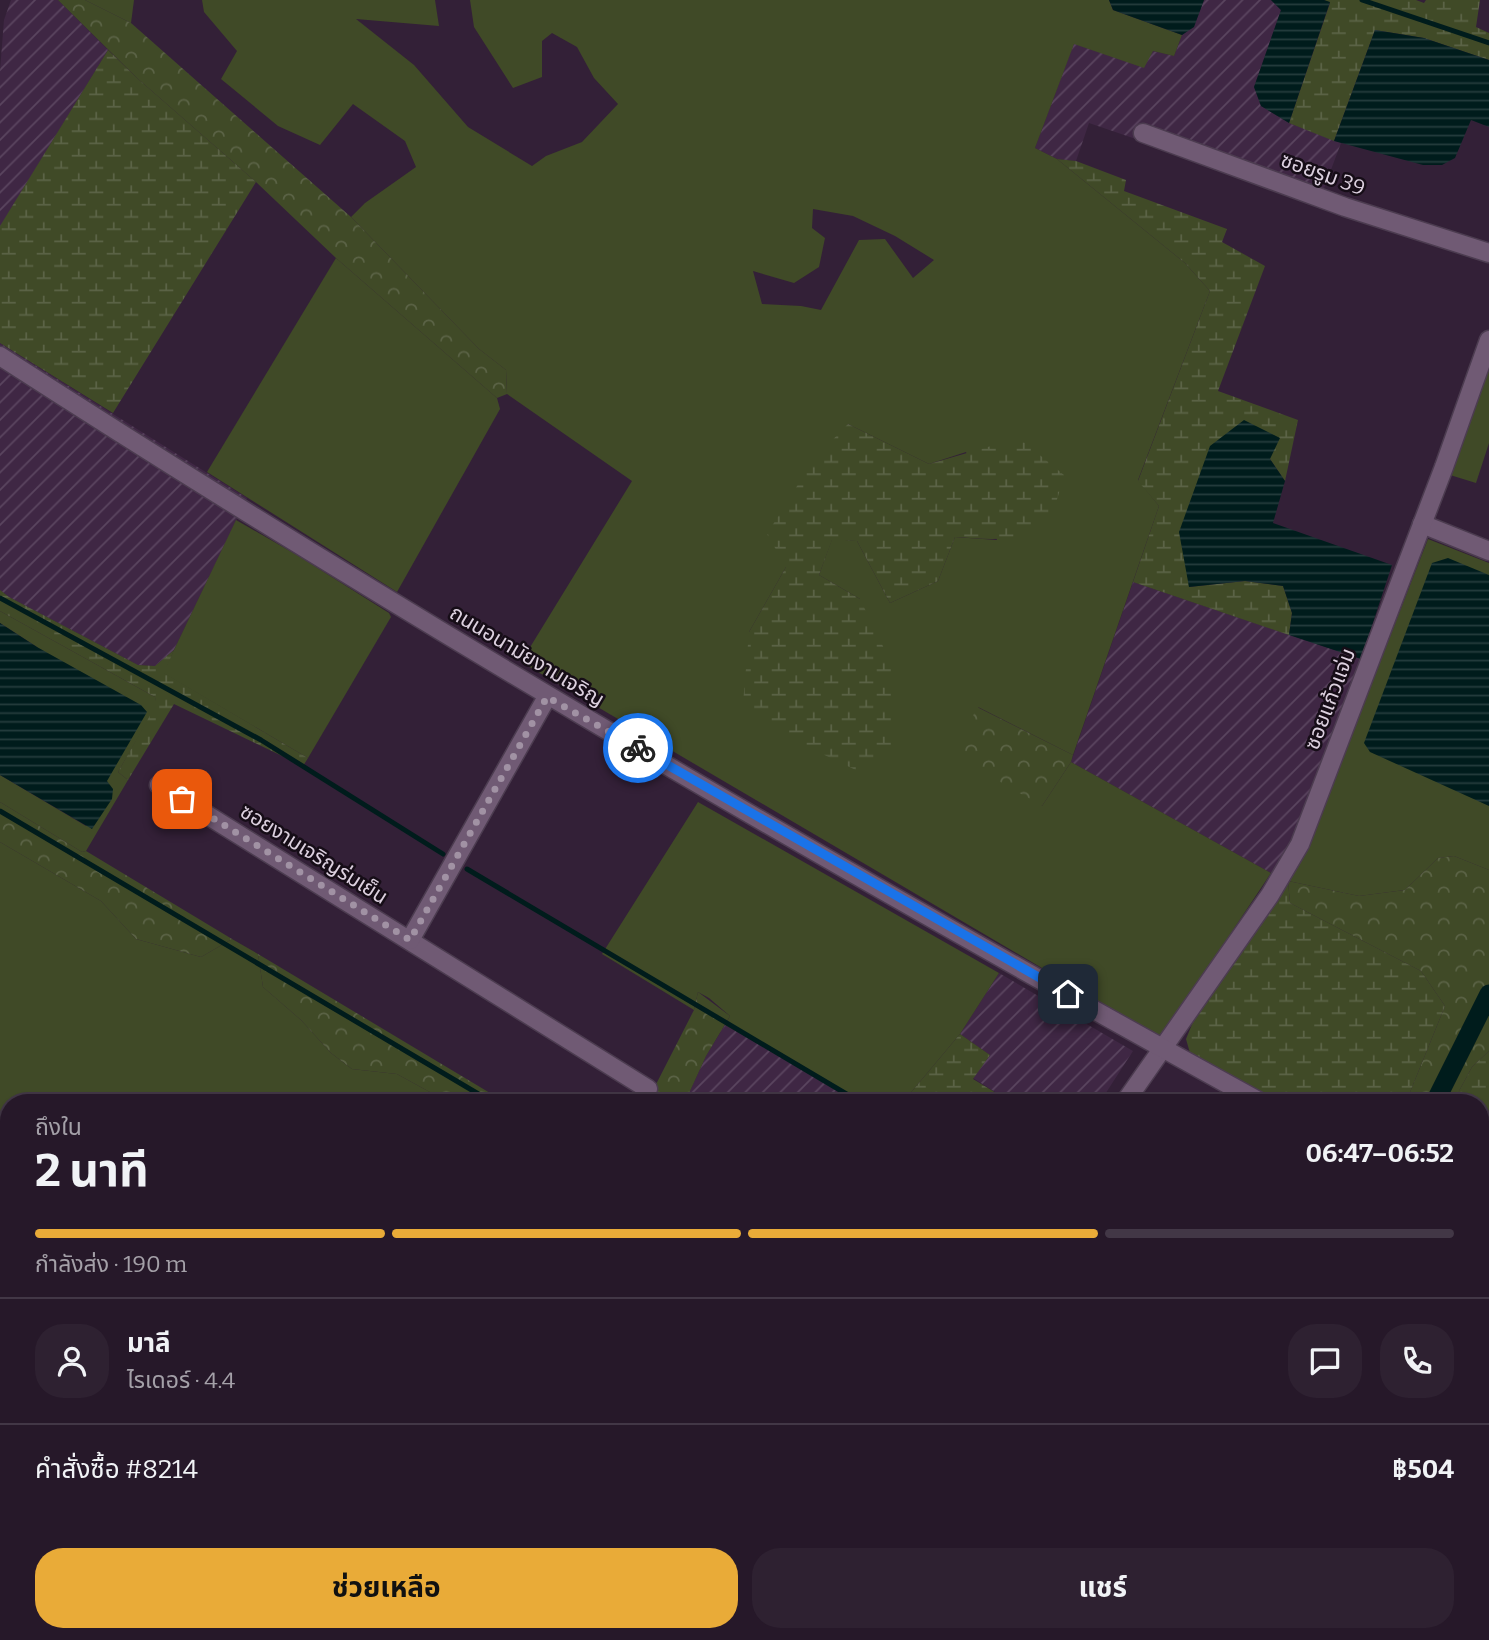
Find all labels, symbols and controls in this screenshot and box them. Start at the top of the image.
street label: ซอยรูม 39 [1277,147,1369,201]
street label: ถนนอนามัยงามเจริญ [445,600,609,712]
street label: ซอยแก้วแจ่ม [1299,645,1361,753]
courier [603,713,673,783]
icon: bike [619,729,657,767]
pin [152,769,212,829]
icon: bag [163,780,201,818]
street label: ซอยงามเจริญร่มเย็น [235,798,393,910]
pin [1038,964,1098,1024]
icon: home [1049,975,1087,1013]
text: ถึงใน [35,1113,82,1141]
text: 06:47–06:52 [1306,1138,1454,1169]
text: 2 นาที [35,1143,149,1198]
text: กำลังส่ง · 190 m [35,1250,187,1278]
button: person [35,1324,109,1398]
button: chat [1288,1324,1362,1398]
button: phone [1380,1324,1454,1398]
text: มาลี [127,1328,171,1359]
text: ไรเดอร์ · 4.4 [127,1366,235,1394]
text: คำสั่งซื้อ #8214 [35,1454,198,1485]
text: ฿504 [1392,1454,1454,1485]
button: ช่วยเหลือ [35,1548,738,1628]
button: แชร์ [752,1548,1454,1628]

